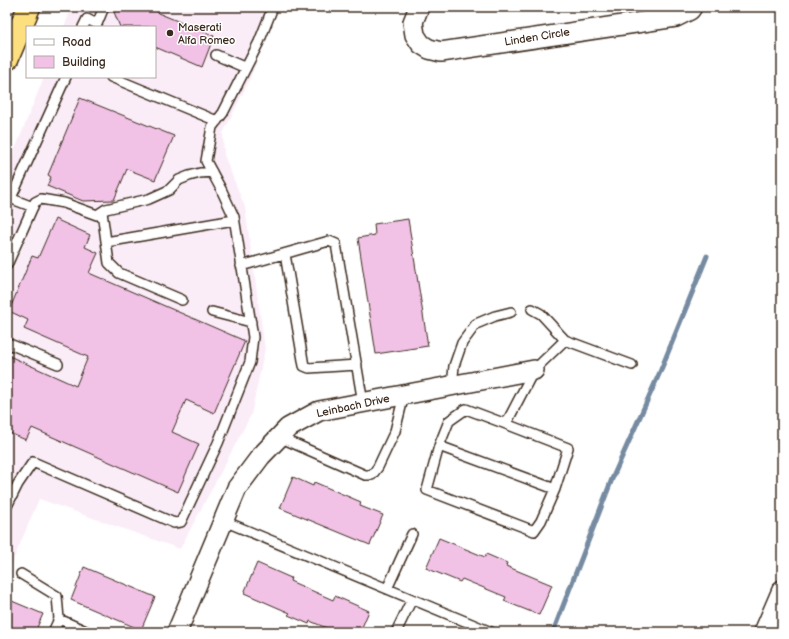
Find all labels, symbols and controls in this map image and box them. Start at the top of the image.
place label: Maserati Alfa Romeo [178,21,235,47]
street label: Linden Circle [503,25,571,49]
legend [26,26,156,78]
marker: Maserati Alfa Romeo [165,28,175,38]
text: Road [62,35,91,50]
text: Building [62,55,106,70]
street label: Leinbach Drive [315,392,391,420]

